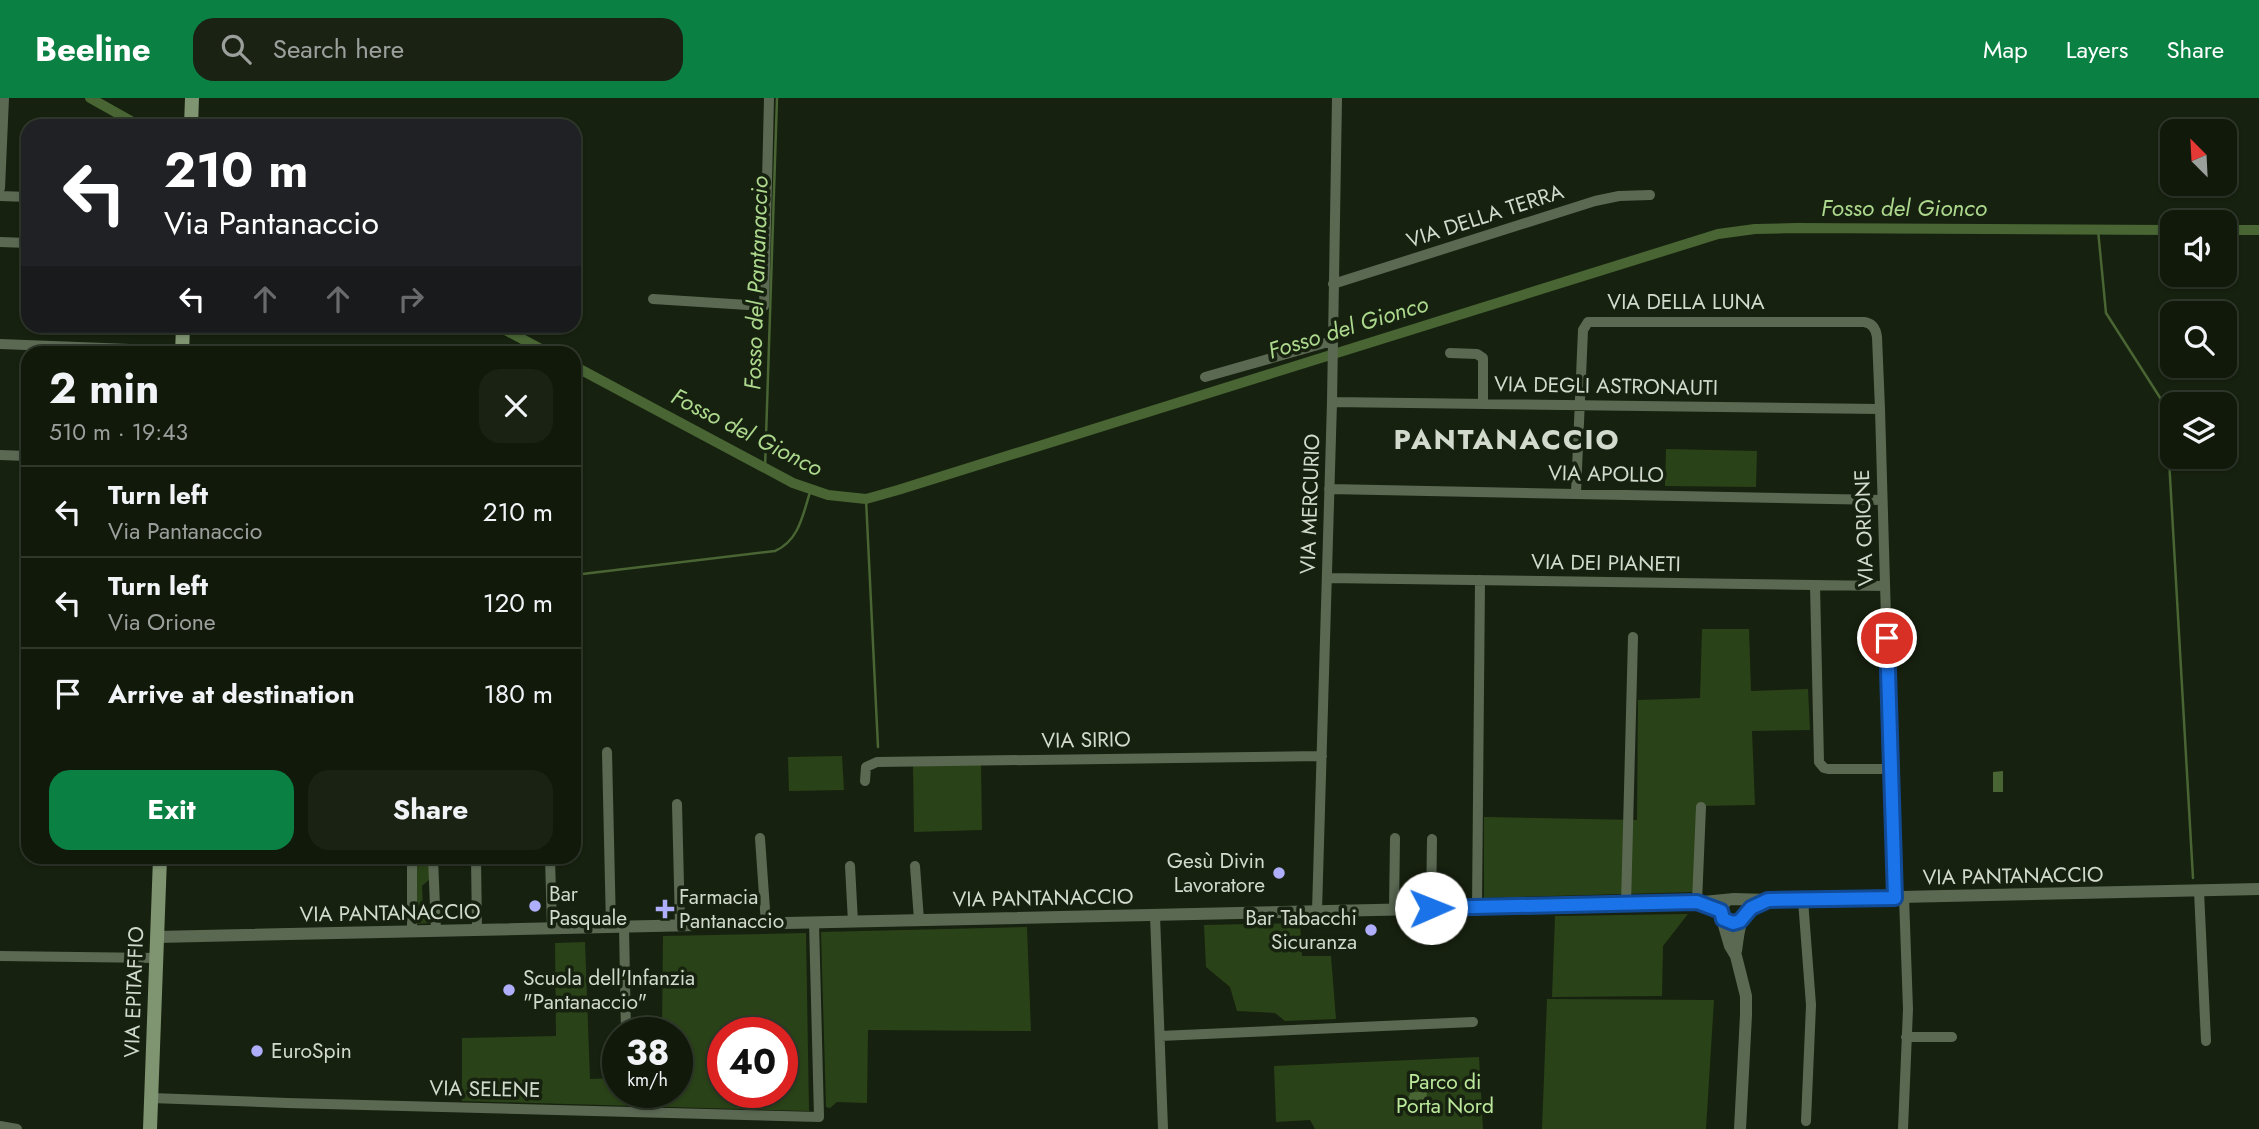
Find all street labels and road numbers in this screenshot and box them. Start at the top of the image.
street label: VIA DELLA TERRA [1403,176,1567,256]
street label: VIA DELLA LUNA [1607,287,1765,317]
street label: VIA DEGLI ASTRONAUTI [1494,369,1718,403]
street label: VIA MERCURIO [1293,433,1327,575]
street label: VIA APOLLO [1548,458,1664,490]
street label: VIA ORIONE [1847,469,1881,587]
street label: VIA DEI PIANETI [1531,547,1681,579]
street label: VIA SIRIO [1041,724,1131,756]
street label: VIA PANTANACCIO [1922,859,2104,893]
street label: VIA PANTANACCIO [952,881,1134,915]
street label: VIA PANTANACCIO [299,896,481,930]
street label: VIA EPITAFFIO [117,926,151,1058]
street label: VIA SELENE [429,1073,541,1105]

